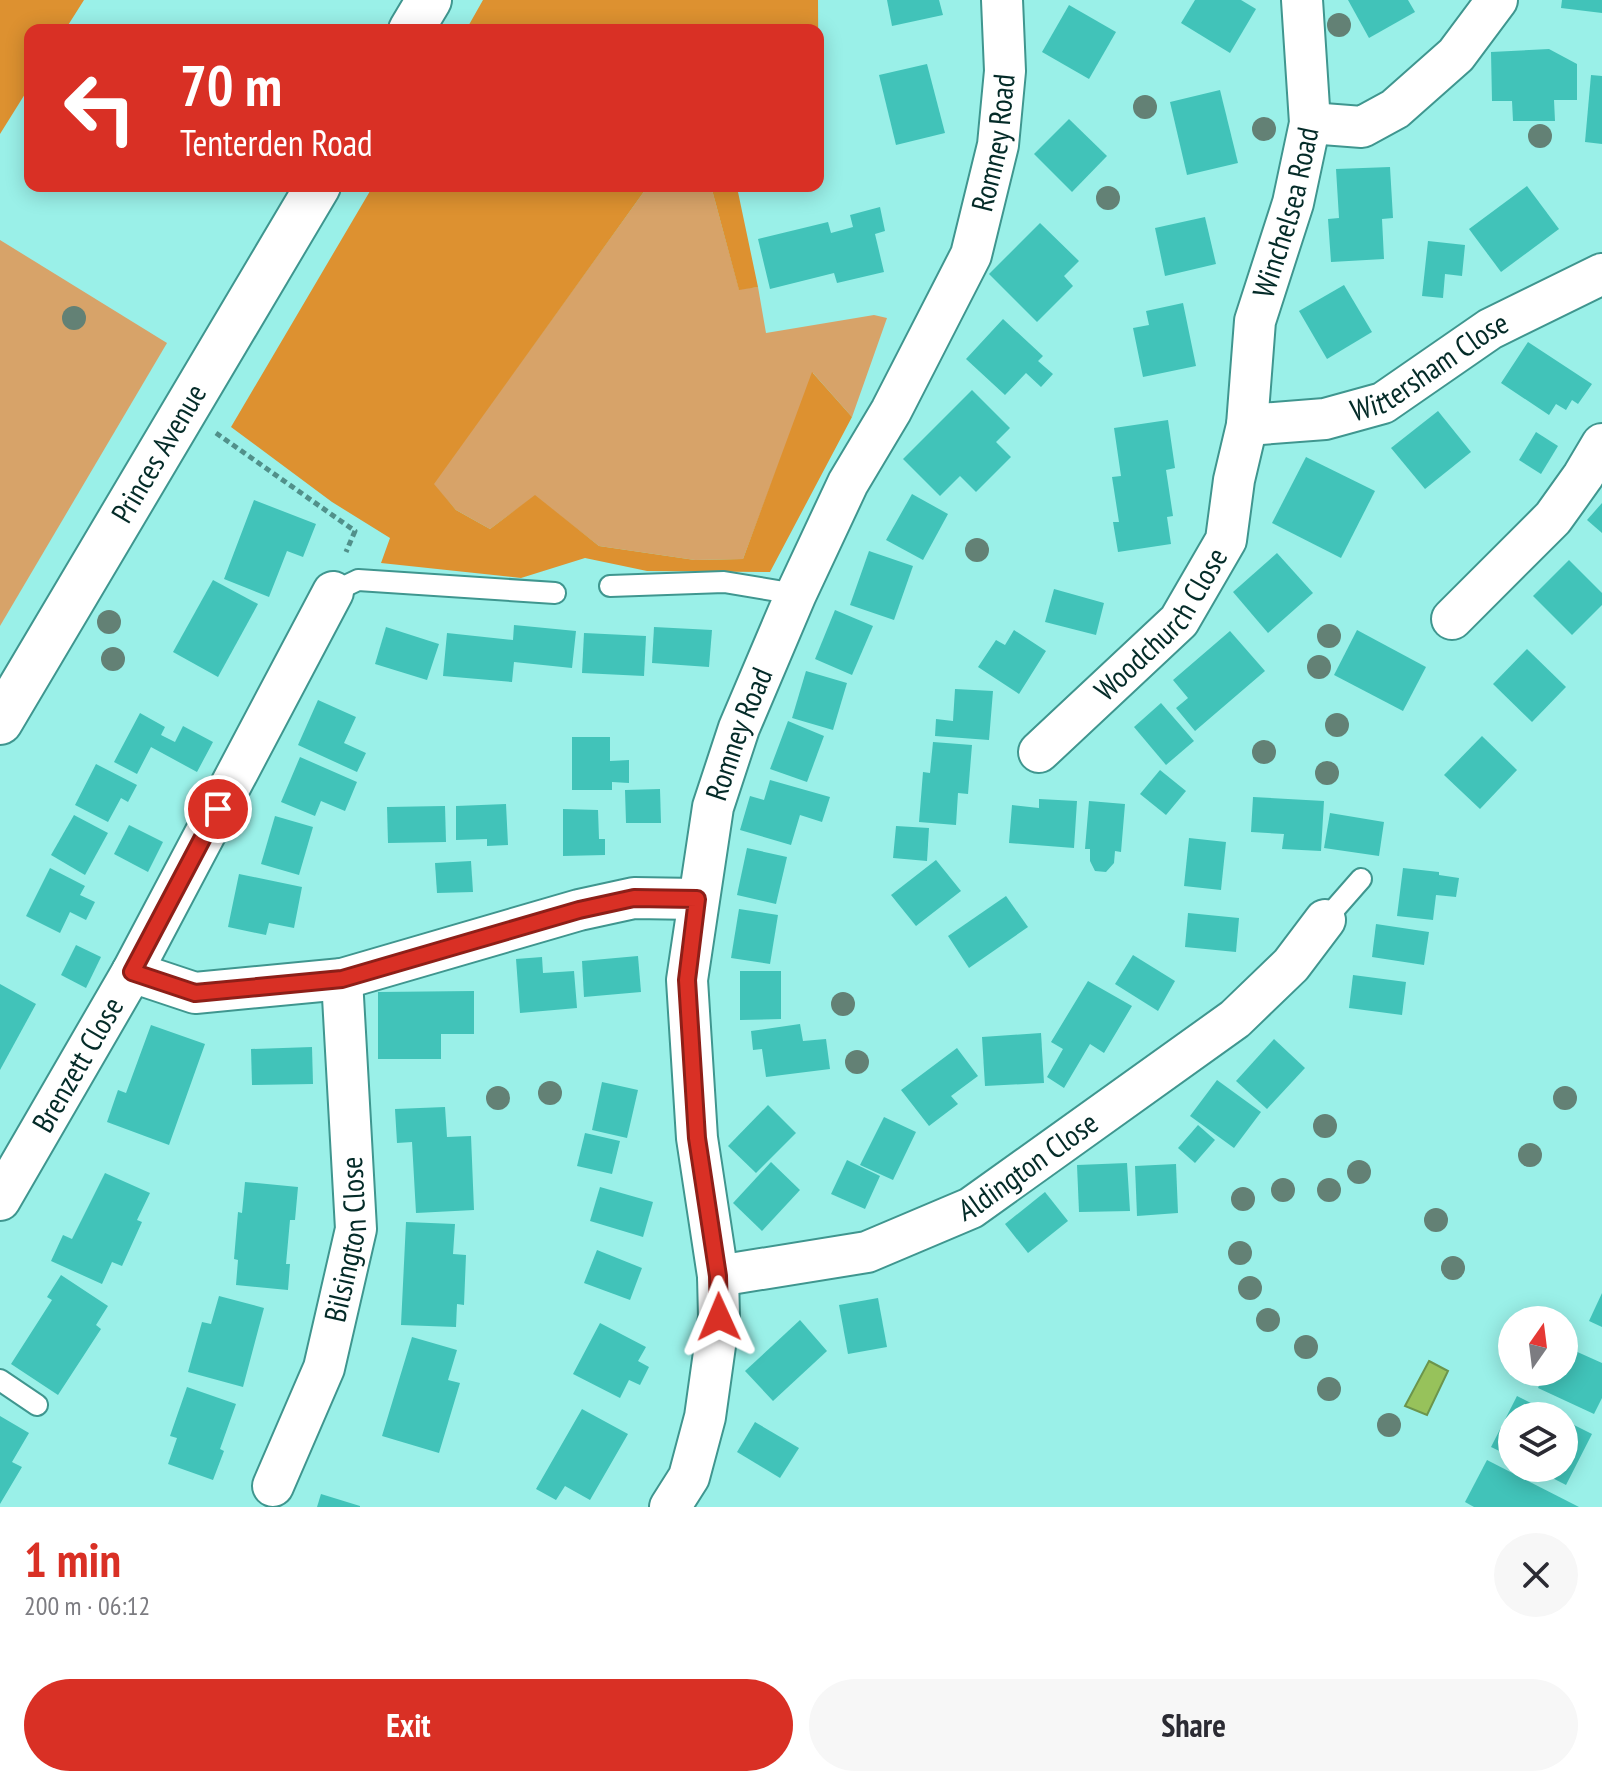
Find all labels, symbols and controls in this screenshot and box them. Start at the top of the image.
text: 70 m [180,49,282,121]
icon: left [48,56,152,160]
street label: Romney Road [961,72,1023,215]
text: Tenterden Road [180,119,373,166]
street label: Winchelsea Road [1243,123,1327,302]
street label: Wittersham Close [1346,302,1514,429]
street label: Princes Avenue [102,376,214,529]
street label: Woodchurch Close [1085,540,1235,708]
street label: Romney Road [696,661,781,805]
pin [184,775,252,843]
icon: arrive [196,787,240,831]
street label: Brenzett Close [22,990,131,1139]
street label: Aldington Close [952,1102,1105,1229]
street label: Bilsington Close [314,1156,374,1325]
position arrow [677,1275,761,1359]
north arrow [1498,1306,1578,1386]
map controls [1498,1306,1578,1482]
button: layers [1498,1402,1578,1482]
text: 1 min [24,1528,121,1590]
button: close [1494,1533,1578,1617]
text: 200 m · 06:12 [24,1589,150,1622]
button: Exit [24,1679,793,1771]
button: Share [809,1679,1578,1771]

